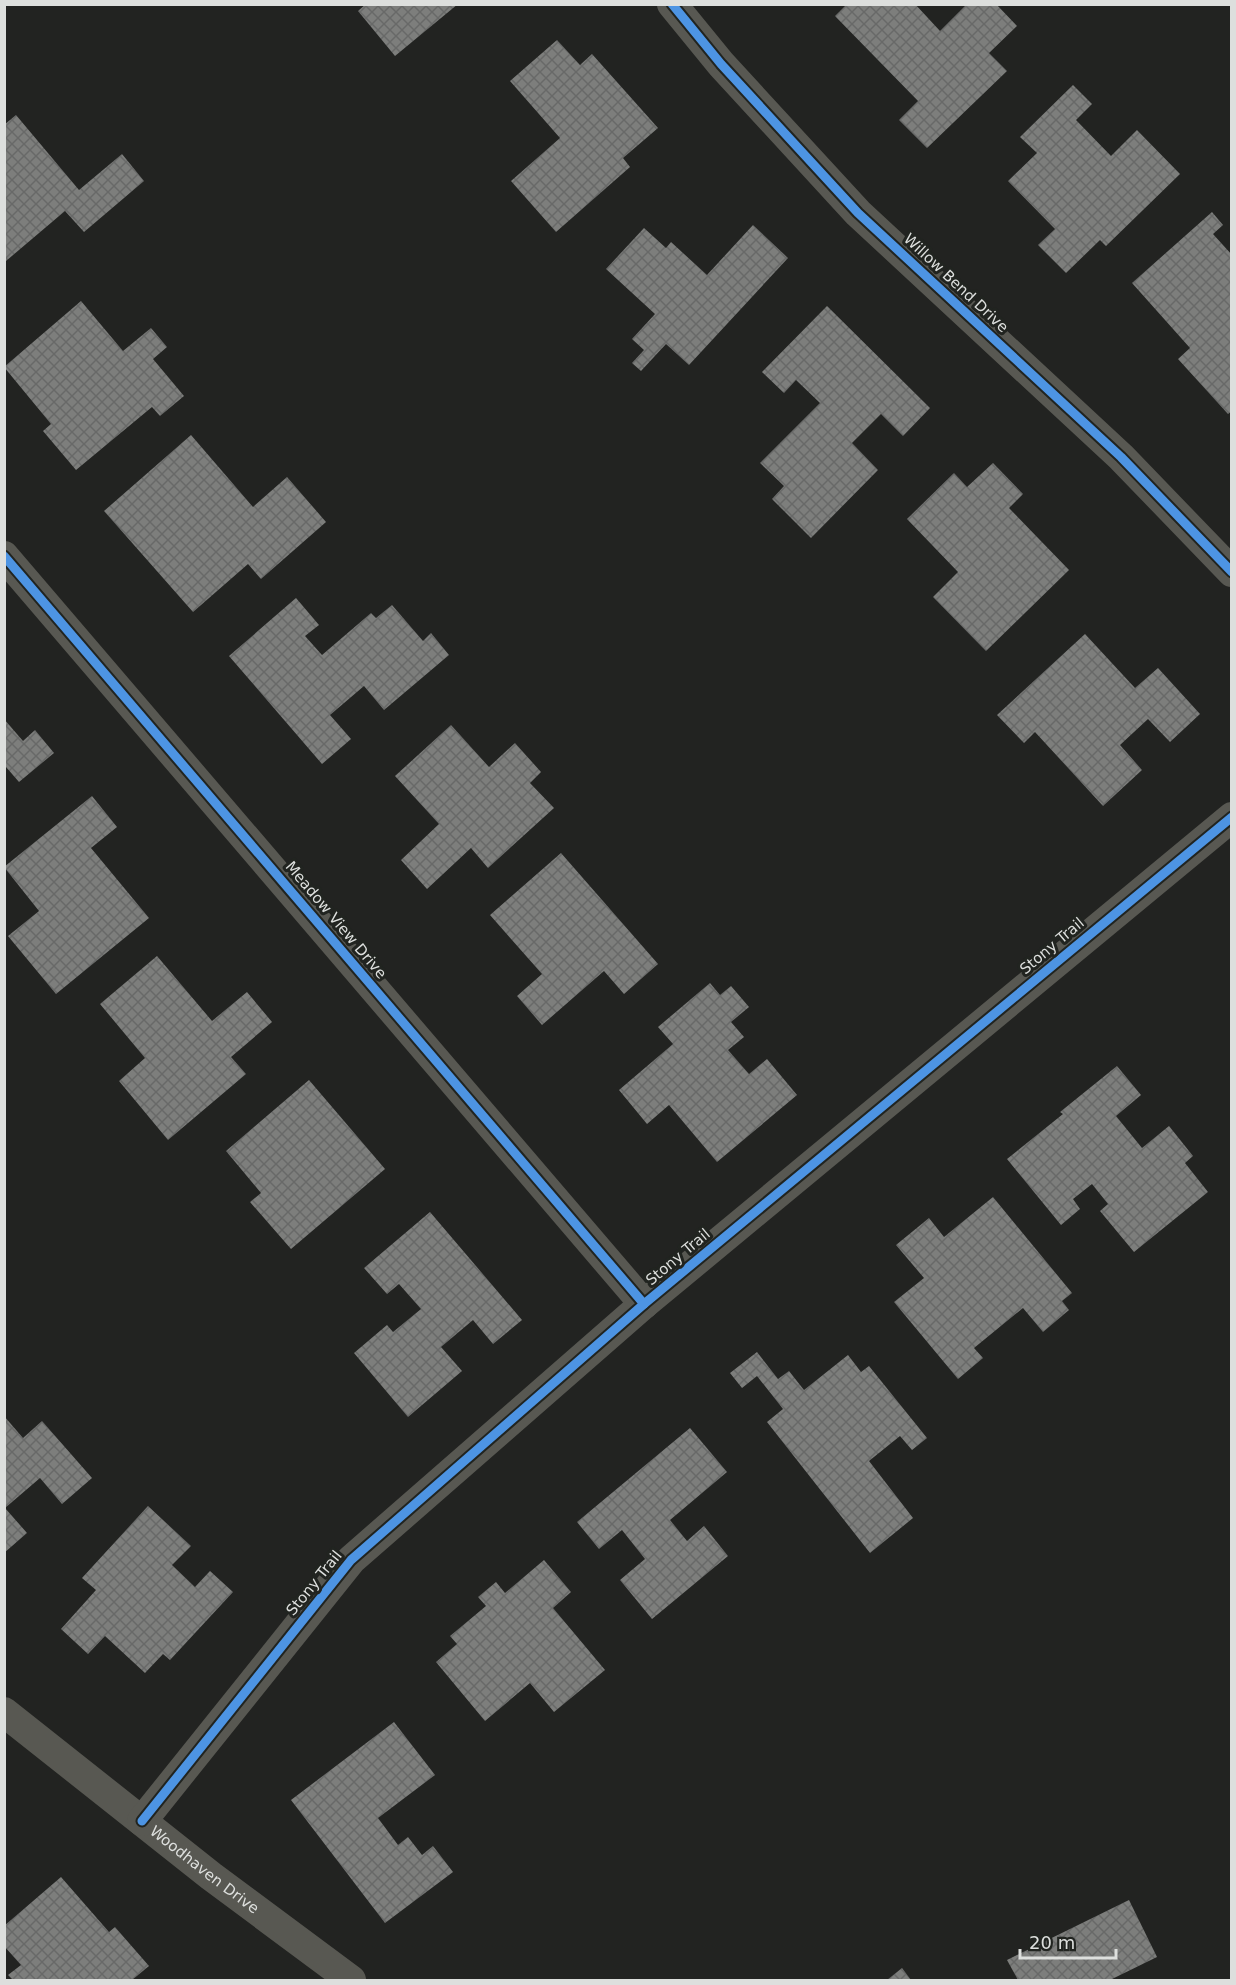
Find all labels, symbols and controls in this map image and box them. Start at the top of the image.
street label: Willow Bend Drive [900,230,1012,336]
street label: Meadow View Drive [282,858,390,982]
street label: Stony Trail [1016,914,1088,978]
street label: Stony Trail [642,1225,714,1289]
street label: Stony Trail [282,1547,346,1619]
street label: Woodhaven Drive [146,1822,262,1917]
scale bar [1020,1922,1116,1960]
text: 20 m [1029,1932,1075,1953]

